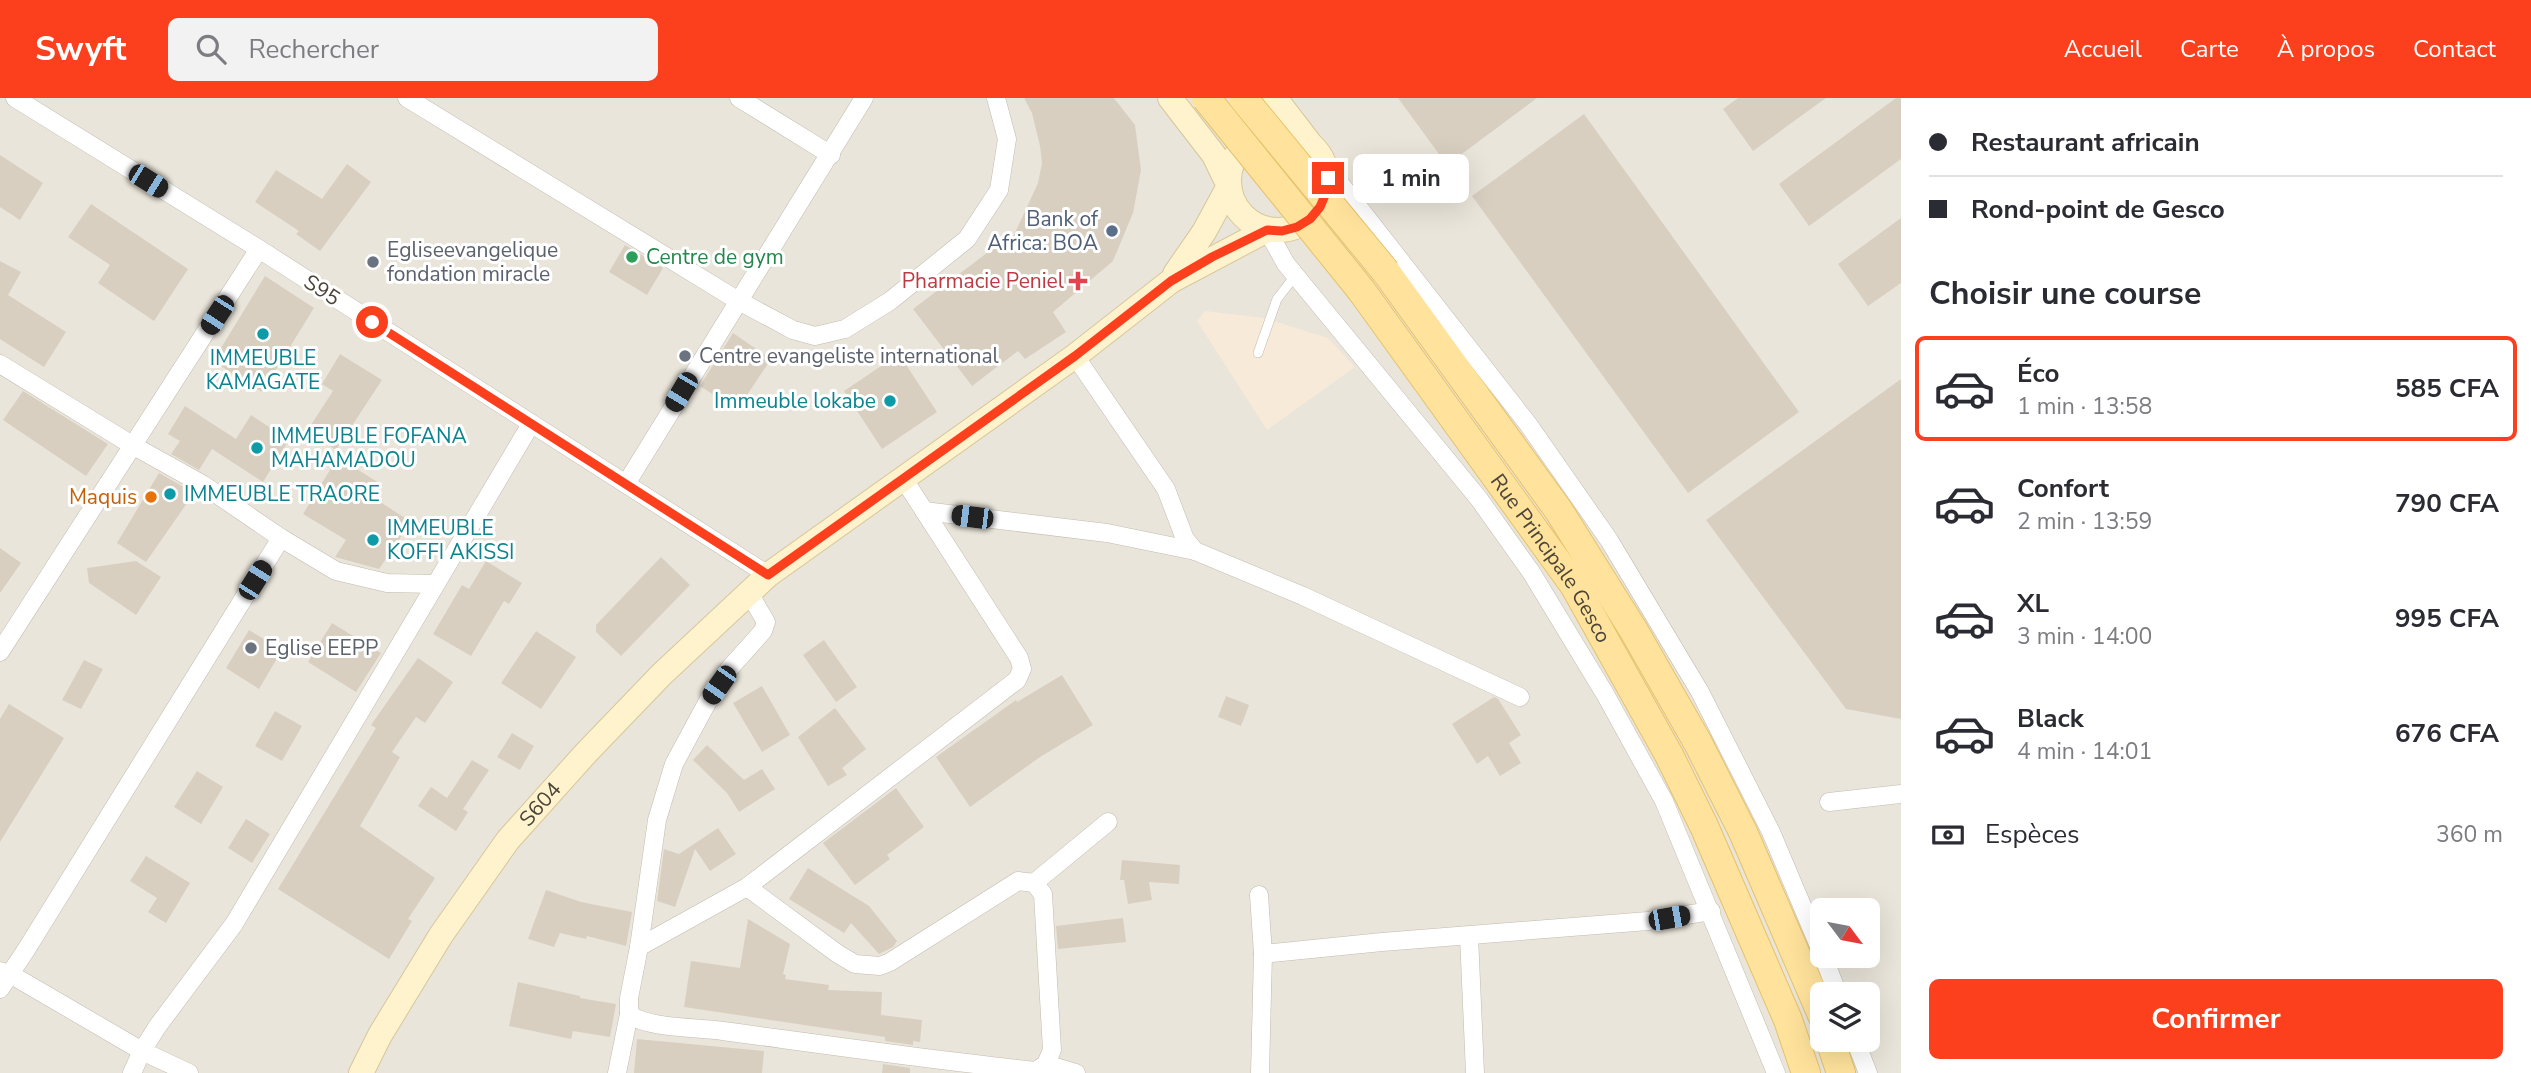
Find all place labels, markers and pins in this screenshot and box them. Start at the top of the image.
place label: Bank of Africa: BOA [987,205,1099,257]
marker: Bank of Africa: BOA [1104,223,1120,239]
place label: Egliseevangelique fondation miracle [387,236,558,288]
place label: Centre de gym [646,243,784,271]
marker: Centre de gym [624,249,640,265]
marker: Egliseevangelique fondation miracle [365,254,381,270]
place label: Pharmacie Peniel [902,267,1065,295]
marker: Pharmacie Peniel [1070,273,1086,289]
marker: IMMEUBLE KAMAGATE [255,326,271,342]
place label: Centre evangeliste international [699,342,1000,370]
place label: IMMEUBLE KAMAGATE [206,344,320,396]
marker: Centre evangeliste international [677,348,693,364]
place label: Immeuble lokabe [714,387,876,415]
marker: Immeuble lokabe [882,393,898,409]
place label: IMMEUBLE FOFANA MAHAMADOU [271,422,467,474]
marker: IMMEUBLE FOFANA MAHAMADOU [249,440,265,456]
place label: IMMEUBLE TRAORE [184,480,380,508]
place label: Maquis [69,483,137,511]
marker: IMMEUBLE TRAORE [162,486,178,502]
marker: Maquis [143,489,159,505]
place label: IMMEUBLE KOFFI AKISSI [387,514,514,566]
marker: IMMEUBLE KOFFI AKISSI [365,532,381,548]
place label: Eglise EEPP [265,634,378,662]
marker: Eglise EEPP [243,640,259,656]

